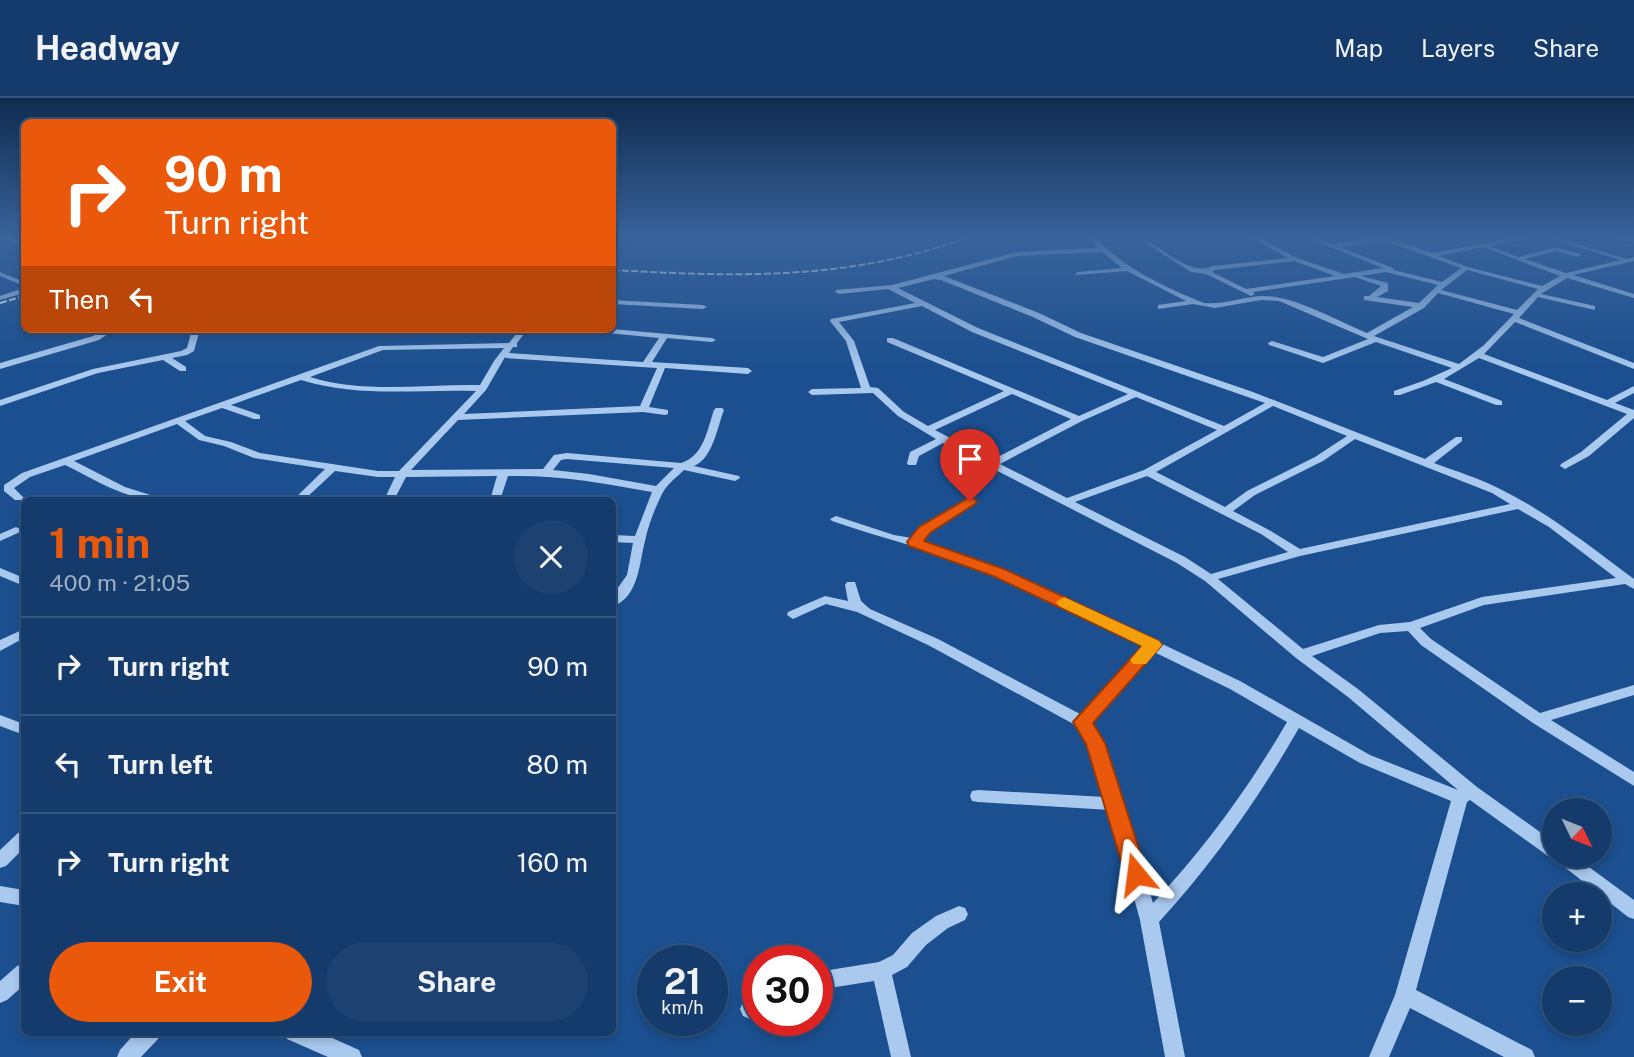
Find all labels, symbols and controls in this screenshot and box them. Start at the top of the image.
text: Headway [35,29,180,67]
text: Map [1334,34,1383,62]
text: Layers [1421,34,1495,62]
text: Share [1533,34,1599,62]
text: 90 m [164,145,283,203]
icon: right [49,147,140,238]
text: Turn right [164,204,309,241]
icon: left [123,280,161,318]
text: Then [49,284,109,315]
pin [940,429,1000,501]
icon: arrive [951,440,989,478]
text: 1 min [49,518,150,567]
button: close [514,520,588,594]
text: 400 m · 21:05 [49,569,190,596]
icon: right [49,647,87,685]
text: Turn right [108,651,230,682]
text: 90 m [527,651,588,682]
icon: left [49,745,87,783]
text: Turn left [108,749,213,780]
text: 80 m [527,749,588,780]
north arrow [1542,798,1612,868]
map controls [1542,798,1612,1036]
position arrow [1099,837,1173,911]
icon: right [49,843,87,881]
text: Turn right [108,847,230,878]
text: 160 m [517,847,588,878]
button: + [1542,882,1612,952]
button: Exit [49,942,312,1022]
button: Share [326,942,588,1022]
speed limit sign: 30 [742,945,833,1036]
text: 21 [664,961,701,1002]
button: − [1542,966,1612,1036]
text: km/h [661,997,704,1018]

